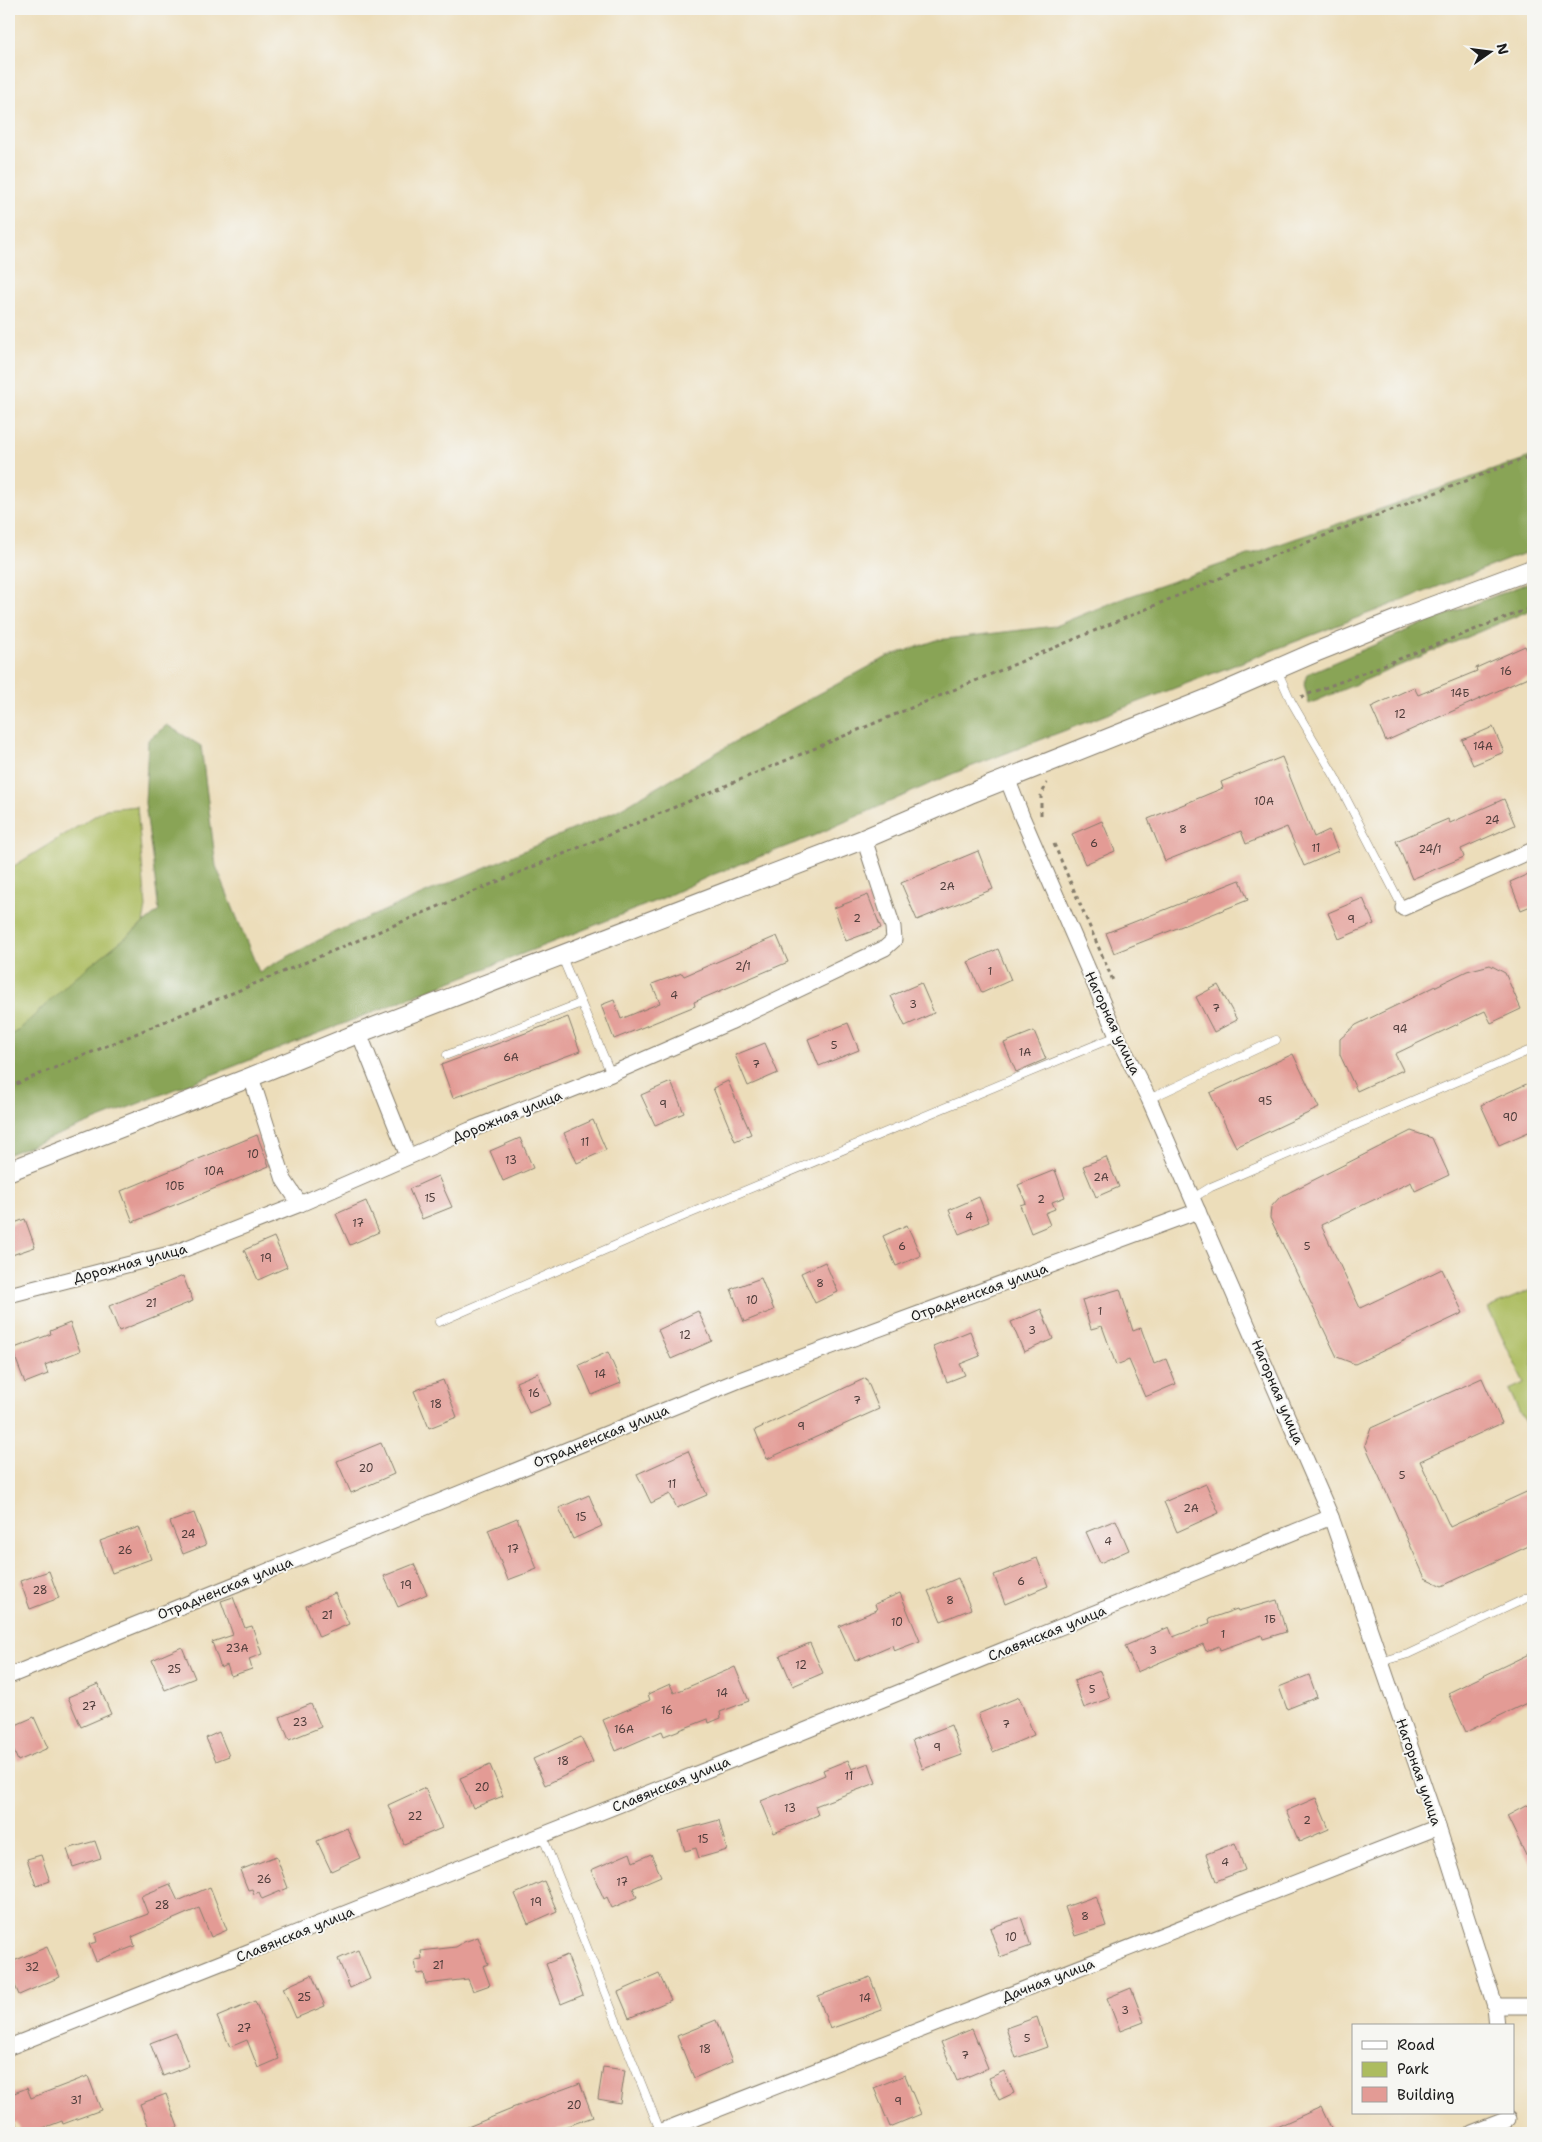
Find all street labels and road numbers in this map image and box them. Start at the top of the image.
street label: Нагорная улица [1081,968,1145,1078]
street label: Дорожная улица [449,1086,565,1146]
street label: Дорожная улица [71,1239,189,1287]
street label: Отрадненская улица [908,1259,1050,1325]
street label: Нагорная улица [1248,1337,1308,1447]
street label: Отрадненская улица [531,1400,672,1471]
street label: Отрадненская улица [155,1552,296,1623]
street label: Славянская улица [985,1601,1109,1665]
street label: Нагорная улица [1392,1716,1446,1828]
street label: Славянская улица [609,1752,733,1816]
street label: Славянская улица [233,1902,357,1966]
street label: Дачная улица [999,1954,1097,2006]

